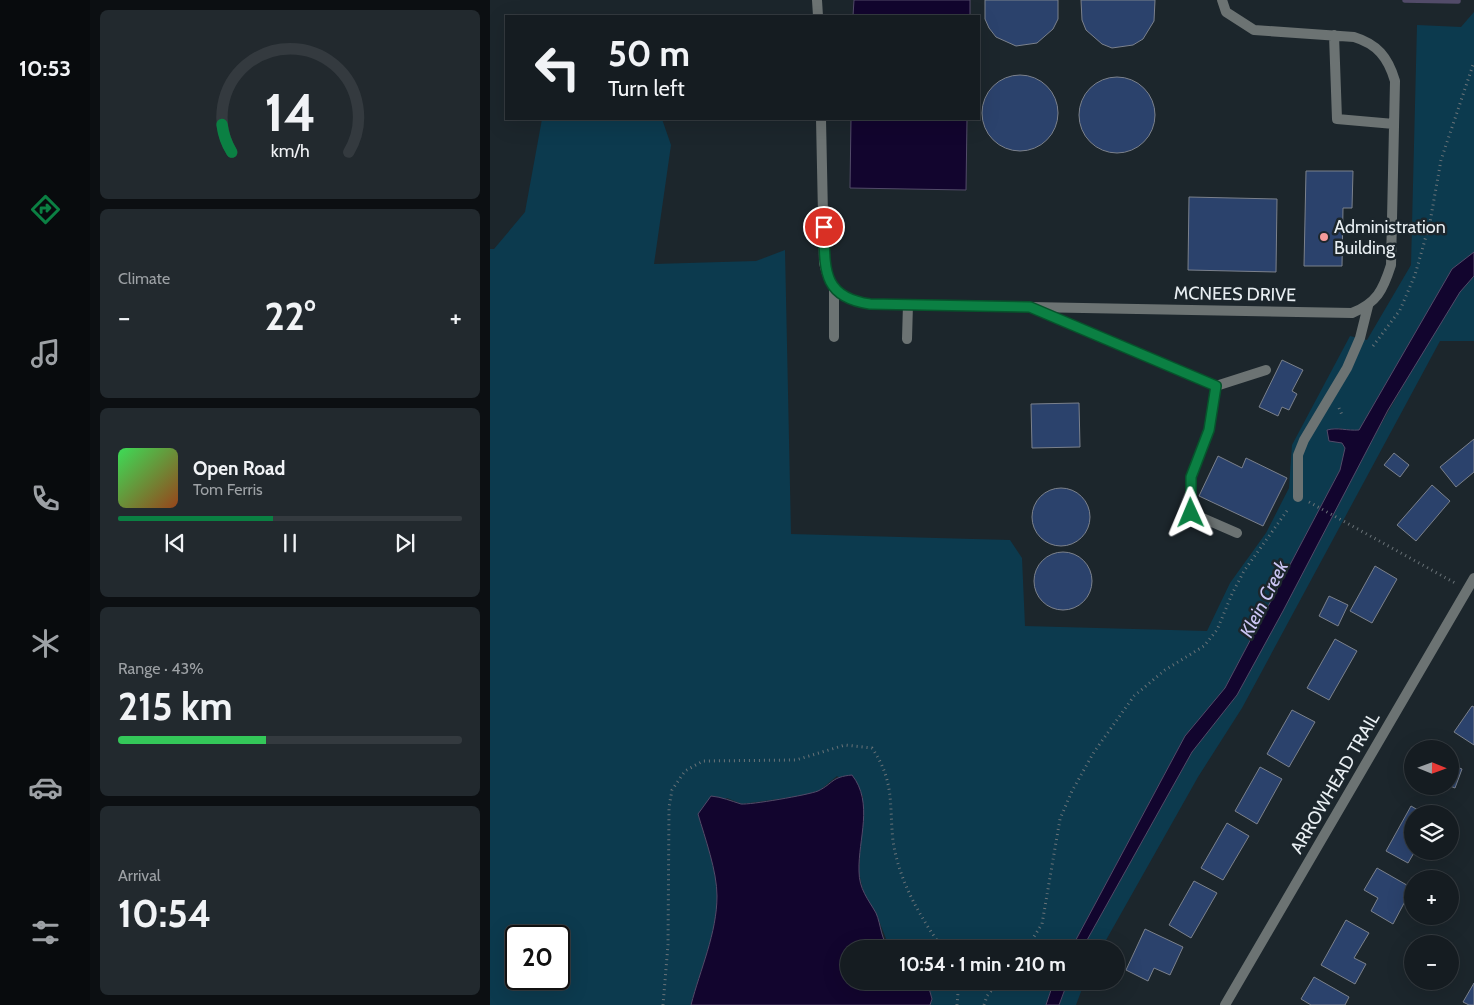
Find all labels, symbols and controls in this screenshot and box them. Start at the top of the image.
text: 50 m [608,32,690,75]
icon: left [525,35,590,100]
text: 10:53 [19,55,71,82]
text: Turn left [608,75,685,102]
text: 14 [264,81,316,144]
text: km/h [270,140,310,161]
icon: directions [28,192,63,227]
pin [803,206,845,248]
icon: arrive [810,213,838,241]
place label: Administration Building [1334,216,1446,259]
marker: Administration Building [1318,231,1330,243]
text: Climate [118,269,170,288]
street label: MCNEES DRIVE [1174,282,1296,306]
text: 22° [264,293,316,340]
text: − [118,300,130,334]
text: + [450,300,462,334]
icon: music [28,336,63,371]
text: Open Road [193,457,285,480]
text: Tom Ferris [193,480,263,499]
icon: phone [28,481,63,516]
position arrow [1164,486,1216,538]
icon: previous [161,529,189,557]
icon: pause [276,529,304,557]
icon: next [391,529,419,557]
water label: Klein Creek [1235,556,1293,641]
icon: climate [28,626,63,661]
text: Range · 43% [118,659,204,678]
text: 215 km [118,683,233,730]
street label: ARROWHEAD TRAIL [1286,708,1384,858]
north arrow [1404,740,1459,795]
map controls [1404,740,1459,990]
icon: car [28,770,63,805]
button: layers [1404,805,1459,860]
text: Arrival [118,866,161,885]
button: + [1404,870,1459,925]
text: 10:54 [118,890,211,937]
icon: filters [28,915,63,950]
speed limit sign: 20 [505,925,570,990]
button: − [1404,935,1459,990]
text: 10:54 · 1 min · 210 m [899,953,1066,976]

